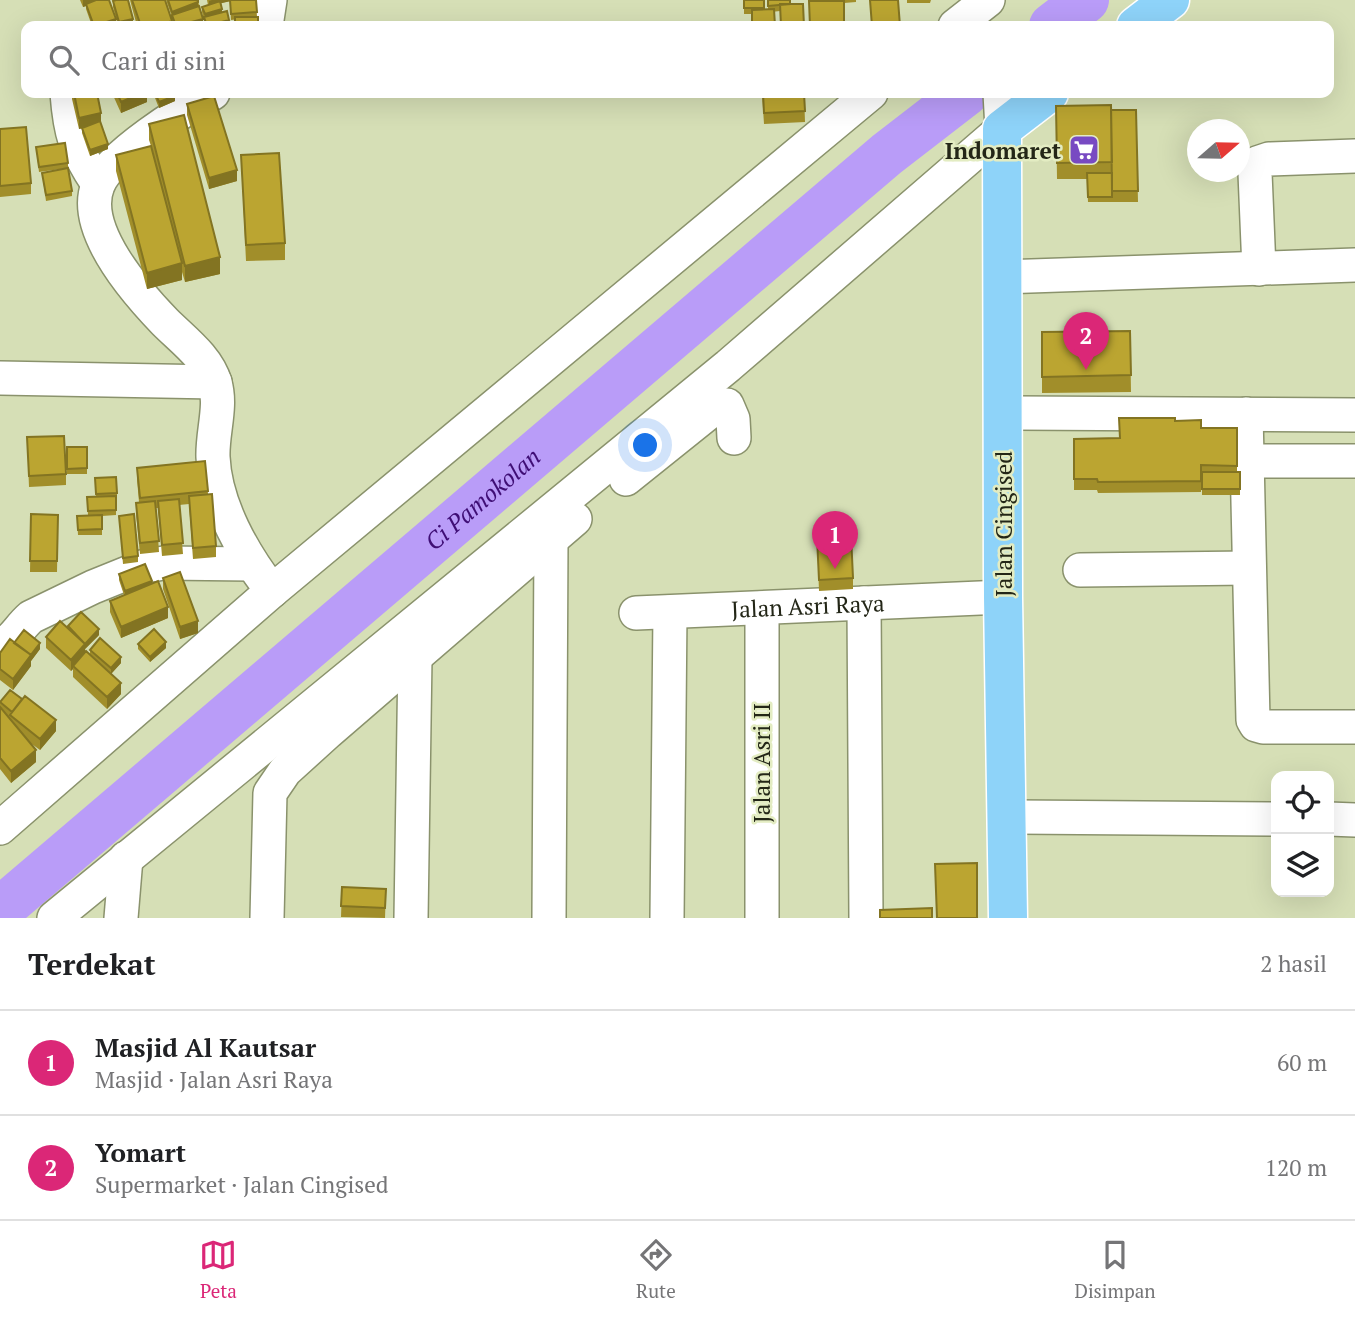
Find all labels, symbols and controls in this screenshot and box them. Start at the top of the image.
search box [21,21,1334,98]
icon: search [45,41,83,79]
text: Cari di sini [101,43,226,77]
north arrow [1187,119,1250,182]
supermarket icon: Indomaret [1067,133,1101,167]
place label: Indomaret [945,135,1061,166]
pin: 2 [1063,312,1109,370]
your location [628,428,662,462]
water label: Ci Pamokolan [418,441,547,557]
street label: Jalan Cingised [988,451,1019,597]
pin: 1 [812,511,858,569]
street label: Jalan Asri Raya [731,587,886,624]
street label: Jalan Asri II [746,703,777,823]
map controls [1271,771,1334,897]
button: locate [1271,771,1334,834]
button: layers [1271,834,1334,897]
text: Terdekat [28,944,156,984]
text: 2 hasil [1260,948,1327,979]
text: Masjid Al Kautsar [95,1030,316,1064]
text: 1 [45,1047,58,1078]
text: 60 m [1277,1047,1327,1078]
text: Masjid · Jalan Asri Raya [95,1064,333,1095]
text: Yomart [95,1135,186,1169]
text: 2 [45,1152,58,1183]
text: 120 m [1265,1152,1327,1183]
text: Supermarket · Jalan Cingised [95,1169,389,1200]
tab: Peta [199,1236,237,1303]
tab: Rute [636,1236,676,1303]
tab: Disimpan [1074,1236,1156,1303]

